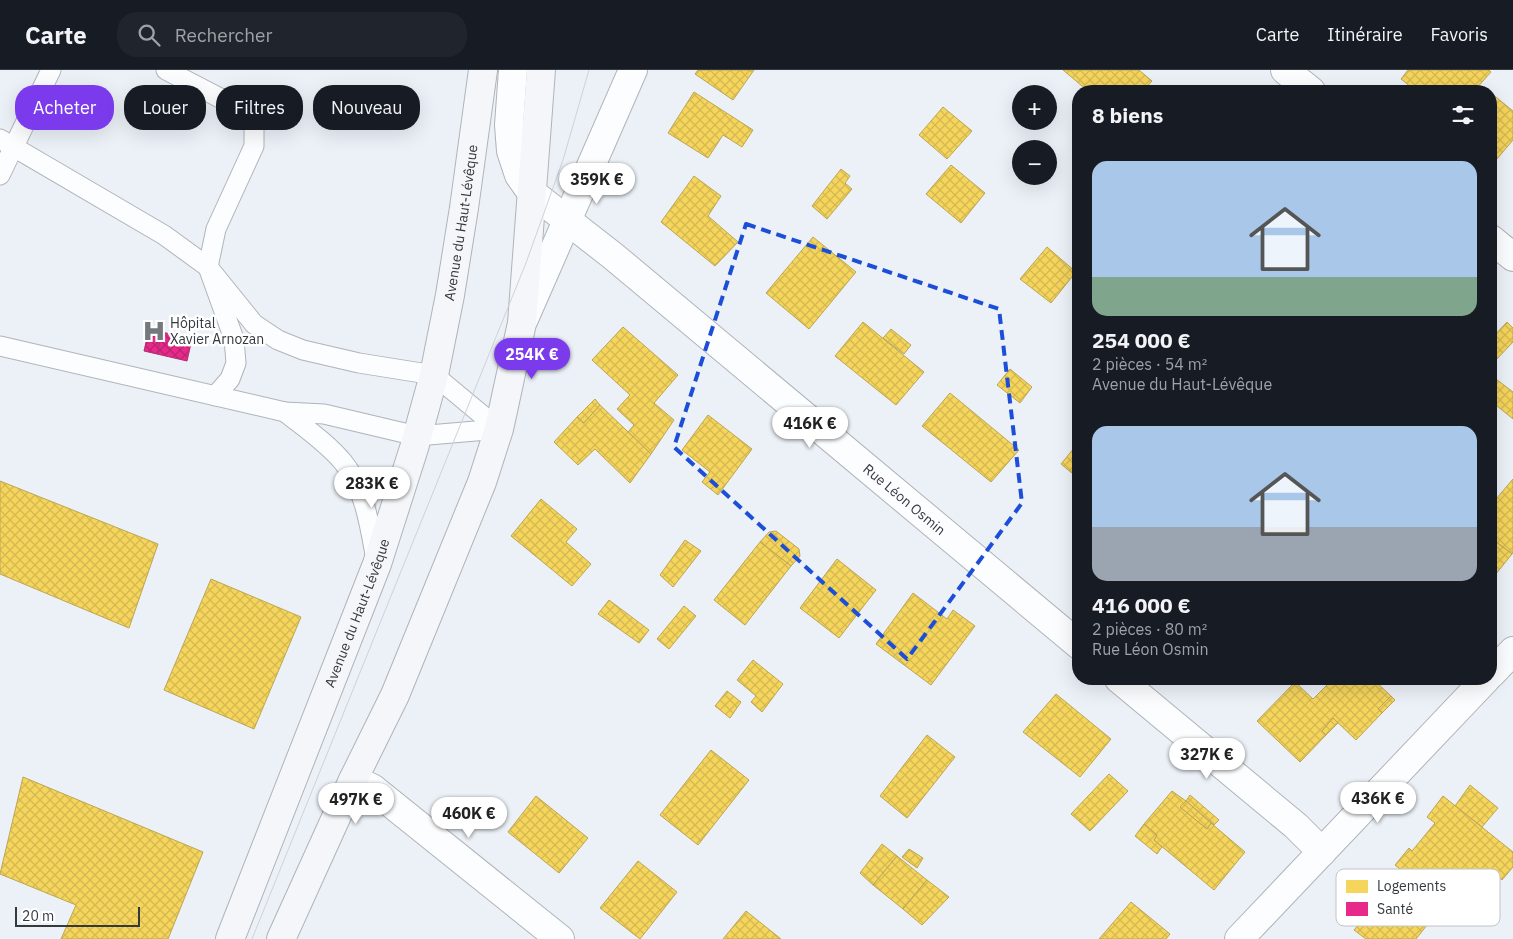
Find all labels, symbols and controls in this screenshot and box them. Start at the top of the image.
search box [117,12,467,57]
text: Carte [25,19,87,51]
icon: search [135,21,163,49]
text: Rechercher [175,23,272,47]
text: Carte [1256,23,1299,46]
text: Itinéraire [1327,23,1403,46]
text: Favoris [1431,23,1488,46]
chip: Acheter [15,85,114,130]
chip: Louer [124,85,206,130]
chip: Filtres [216,85,303,130]
chip: Nouveau [313,85,420,130]
map controls [1012,85,1057,185]
button: + [1012,85,1057,130]
text: 8 biens [1092,101,1163,129]
icon: filters [1449,101,1477,129]
button: − [1012,140,1057,185]
street label: Avenue du Haut-Lévêque [440,143,482,302]
pin: 359K € [556,162,638,205]
text: 359K € [570,169,624,189]
icon: home [1240,194,1330,284]
place label: Hôpital Xavier Arnozan [170,314,264,348]
hospital icon: Hôpital Xavier Arnozan [141,318,167,344]
text: 254 000 € [1092,326,1191,354]
pin: 254K € [491,338,573,380]
text: 254K € [505,344,559,364]
text: 2 pièces · 54 m² [1092,354,1207,374]
text: Avenue du Haut-Lévêque [1092,374,1272,394]
pin: 416K € [769,406,851,449]
text: 416K € [783,413,837,433]
icon: home [1240,459,1330,549]
street label: Rue Léon Osmin [860,460,949,539]
pin: 283K € [331,466,413,509]
text: 283K € [345,473,399,493]
street label: Avenue du Haut-Lévêque [321,536,394,690]
text: 416 000 € [1092,591,1191,619]
text: 2 pièces · 80 m² [1092,619,1207,639]
text: Rue Léon Osmin [1092,639,1209,659]
pin: 327K € [1166,738,1248,780]
text: 327K € [1180,744,1234,764]
pin: 497K € [315,782,397,825]
pin: 436K € [1337,782,1419,824]
text: 436K € [1351,788,1405,808]
text: 497K € [329,789,383,809]
pin: 460K € [428,796,510,839]
text: 460K € [442,803,496,823]
legend [1336,869,1500,926]
text: Logements [1377,877,1446,895]
text: Santé [1377,900,1413,918]
scale bar [15,904,140,927]
text: 20 m [22,907,54,925]

